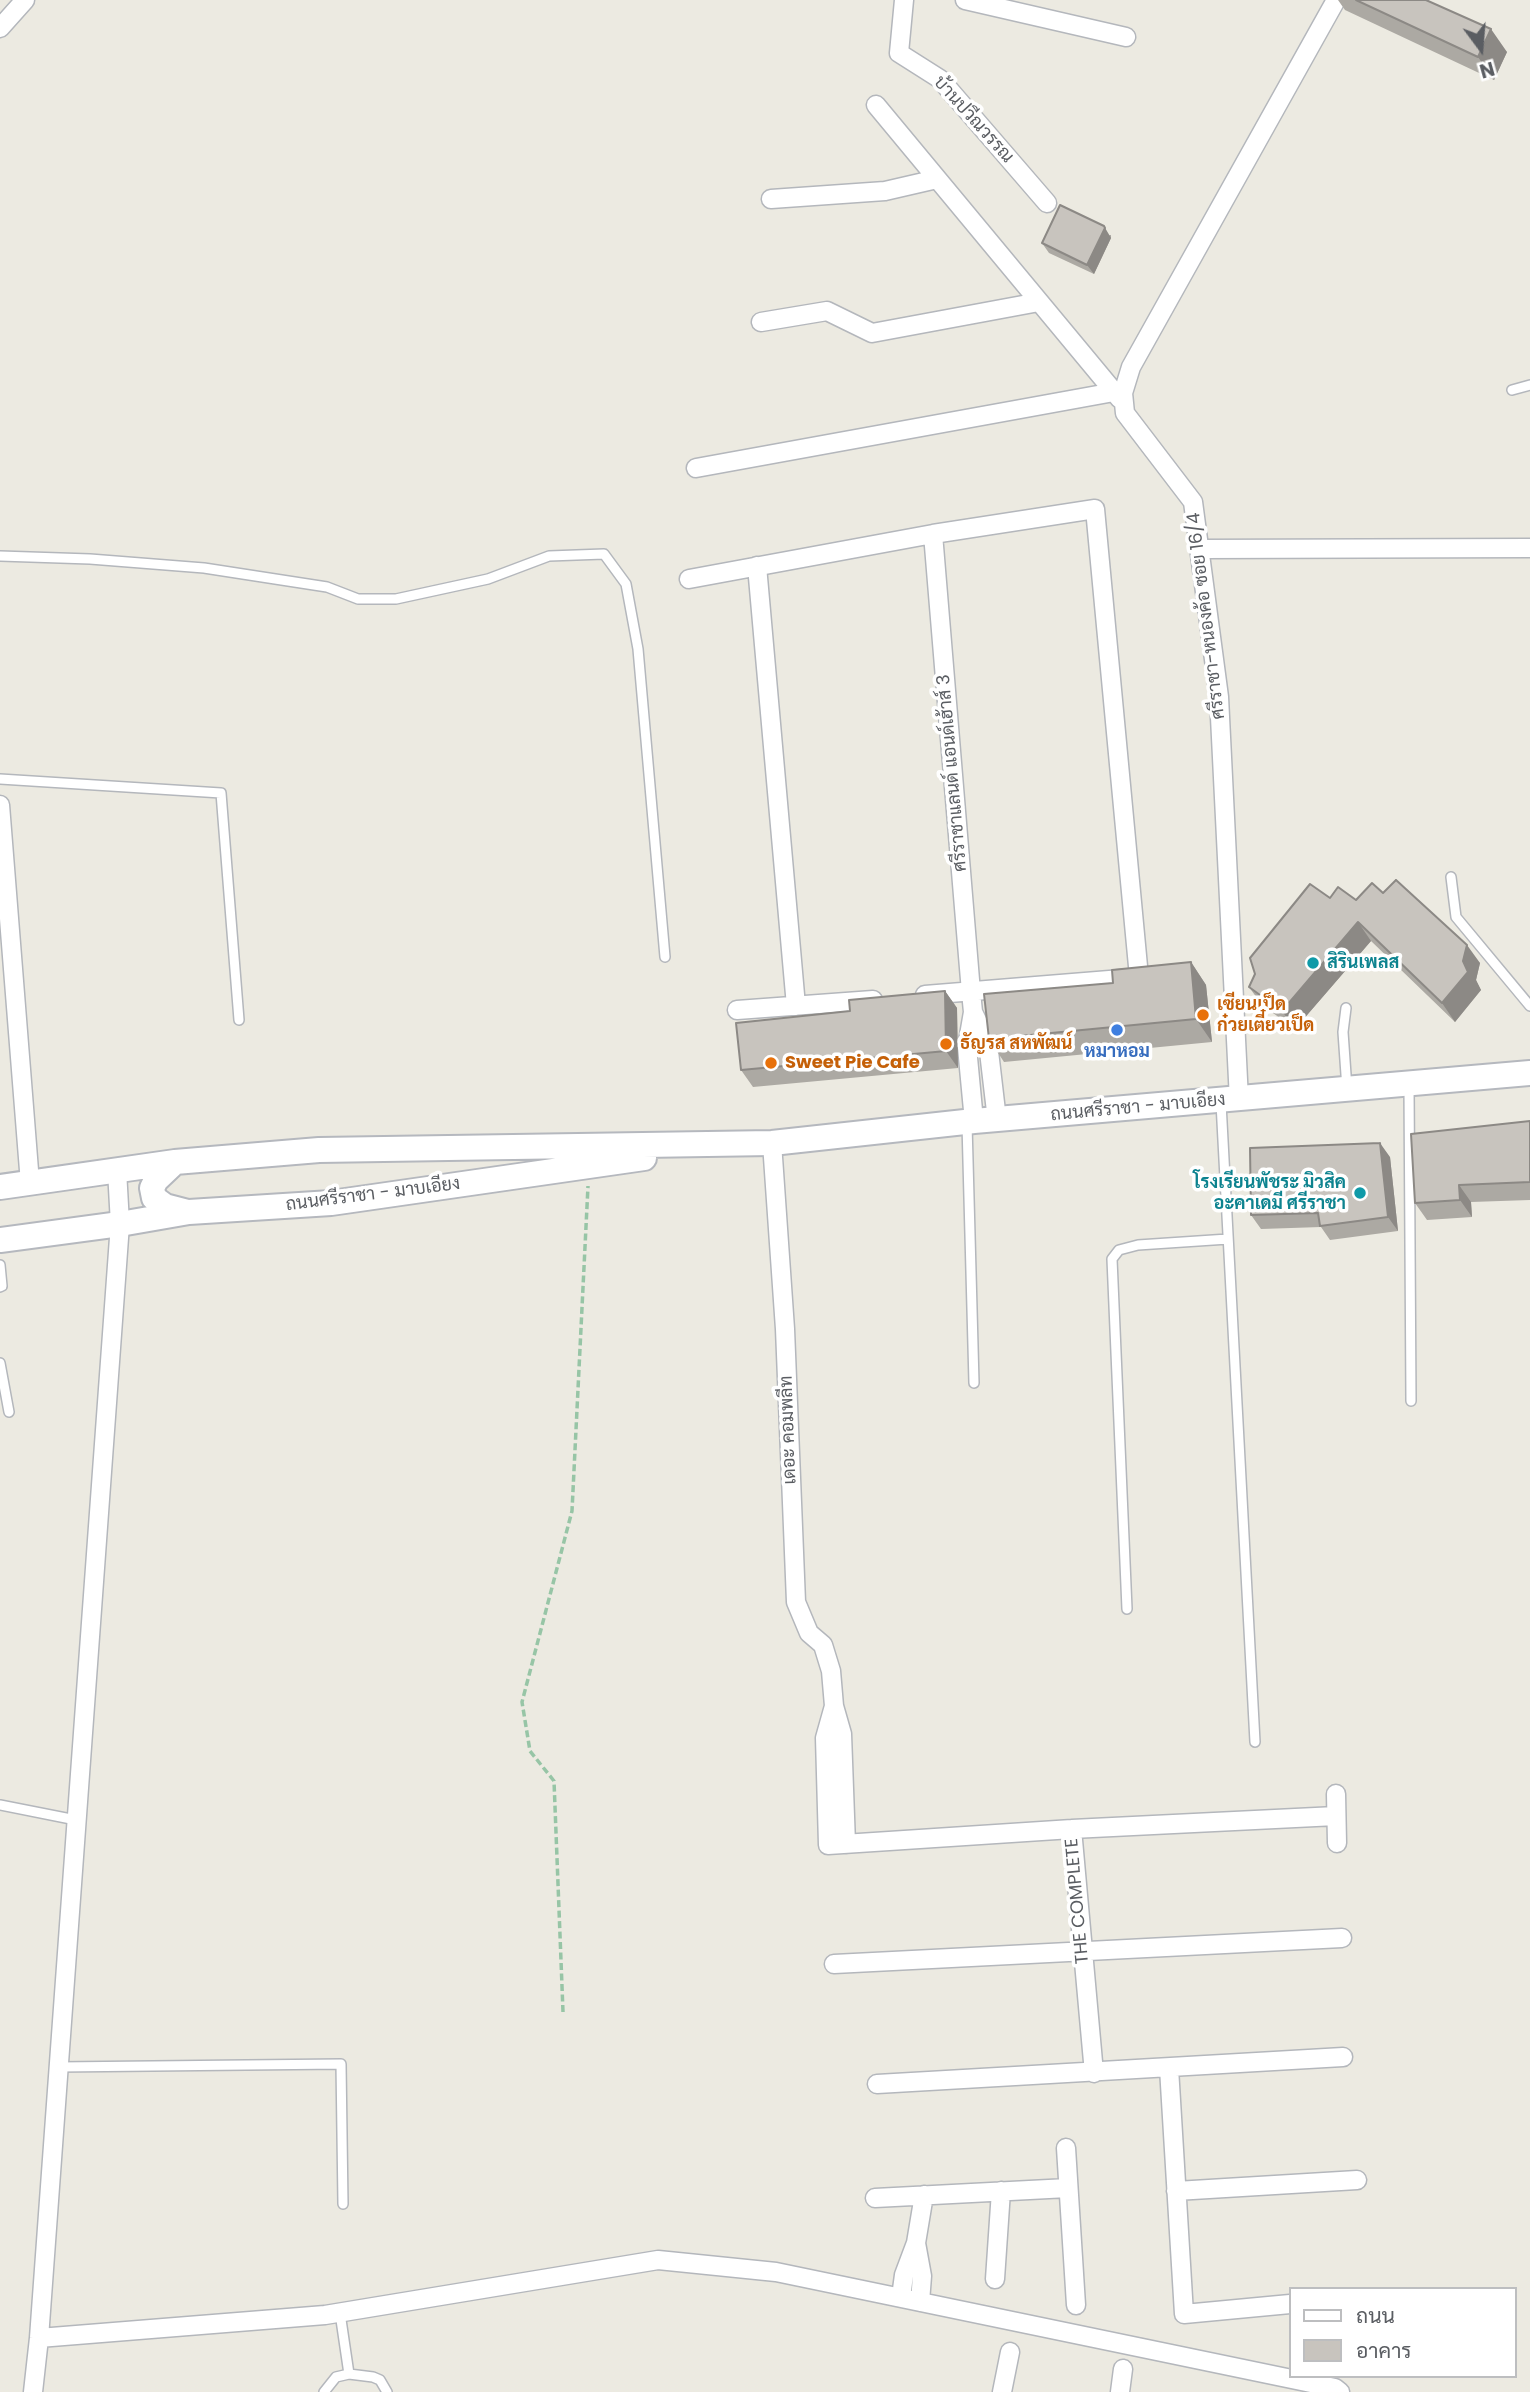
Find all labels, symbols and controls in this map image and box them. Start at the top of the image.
north arrow [1446,14,1516,84]
text: N [1476,55,1498,85]
street label: บ้านปวีณวรรณ [928,72,1018,168]
street label: ศรีราชา-หนองค้อ ซอย 16/4 [1184,511,1230,721]
street label: ศรีราชาแลนด์ แอนด์เฮ้าส์ 3 [934,674,972,872]
place label: สิรินเพลส [1327,952,1399,974]
marker: สิรินเพลส [1305,955,1321,971]
place label: เซียนเป็ด ก๋วยเตี๋ยวเป็ด [1217,994,1314,1036]
marker: เซียนเป็ด ก๋วยเตี๋ยวเป็ด [1195,1007,1211,1023]
marker: หมาหอม [1109,1022,1125,1038]
place label: ธัญรส สหพัฒน์ [960,1033,1073,1055]
marker: ธัญรส สหพัฒน์ [938,1036,954,1052]
place label: หมาหอม [1084,1041,1150,1063]
place label: Sweet Pie Cafe [785,1052,920,1074]
marker: Sweet Pie Cafe [763,1055,779,1071]
street label: ถนนศรีราชา - มาบเอียง [1050,1090,1226,1126]
place label: โรงเรียนพัชระ มิวสิค อะคาเดมี ศรีราชา [1193,1172,1346,1214]
street label: ถนนศรีราชา - มาบเอียง [285,1174,461,1216]
marker: โรงเรียนพัชระ มิวสิค อะคาเดมี ศรีราชา [1352,1185,1368,1201]
street label: เดอะ คอมพลีท [776,1375,802,1485]
street label: THE COMPLETE [1062,1837,1094,1965]
legend [1288,2287,1516,2378]
text: ถนน [1356,2301,1395,2330]
text: อาคาร [1356,2336,1412,2365]

